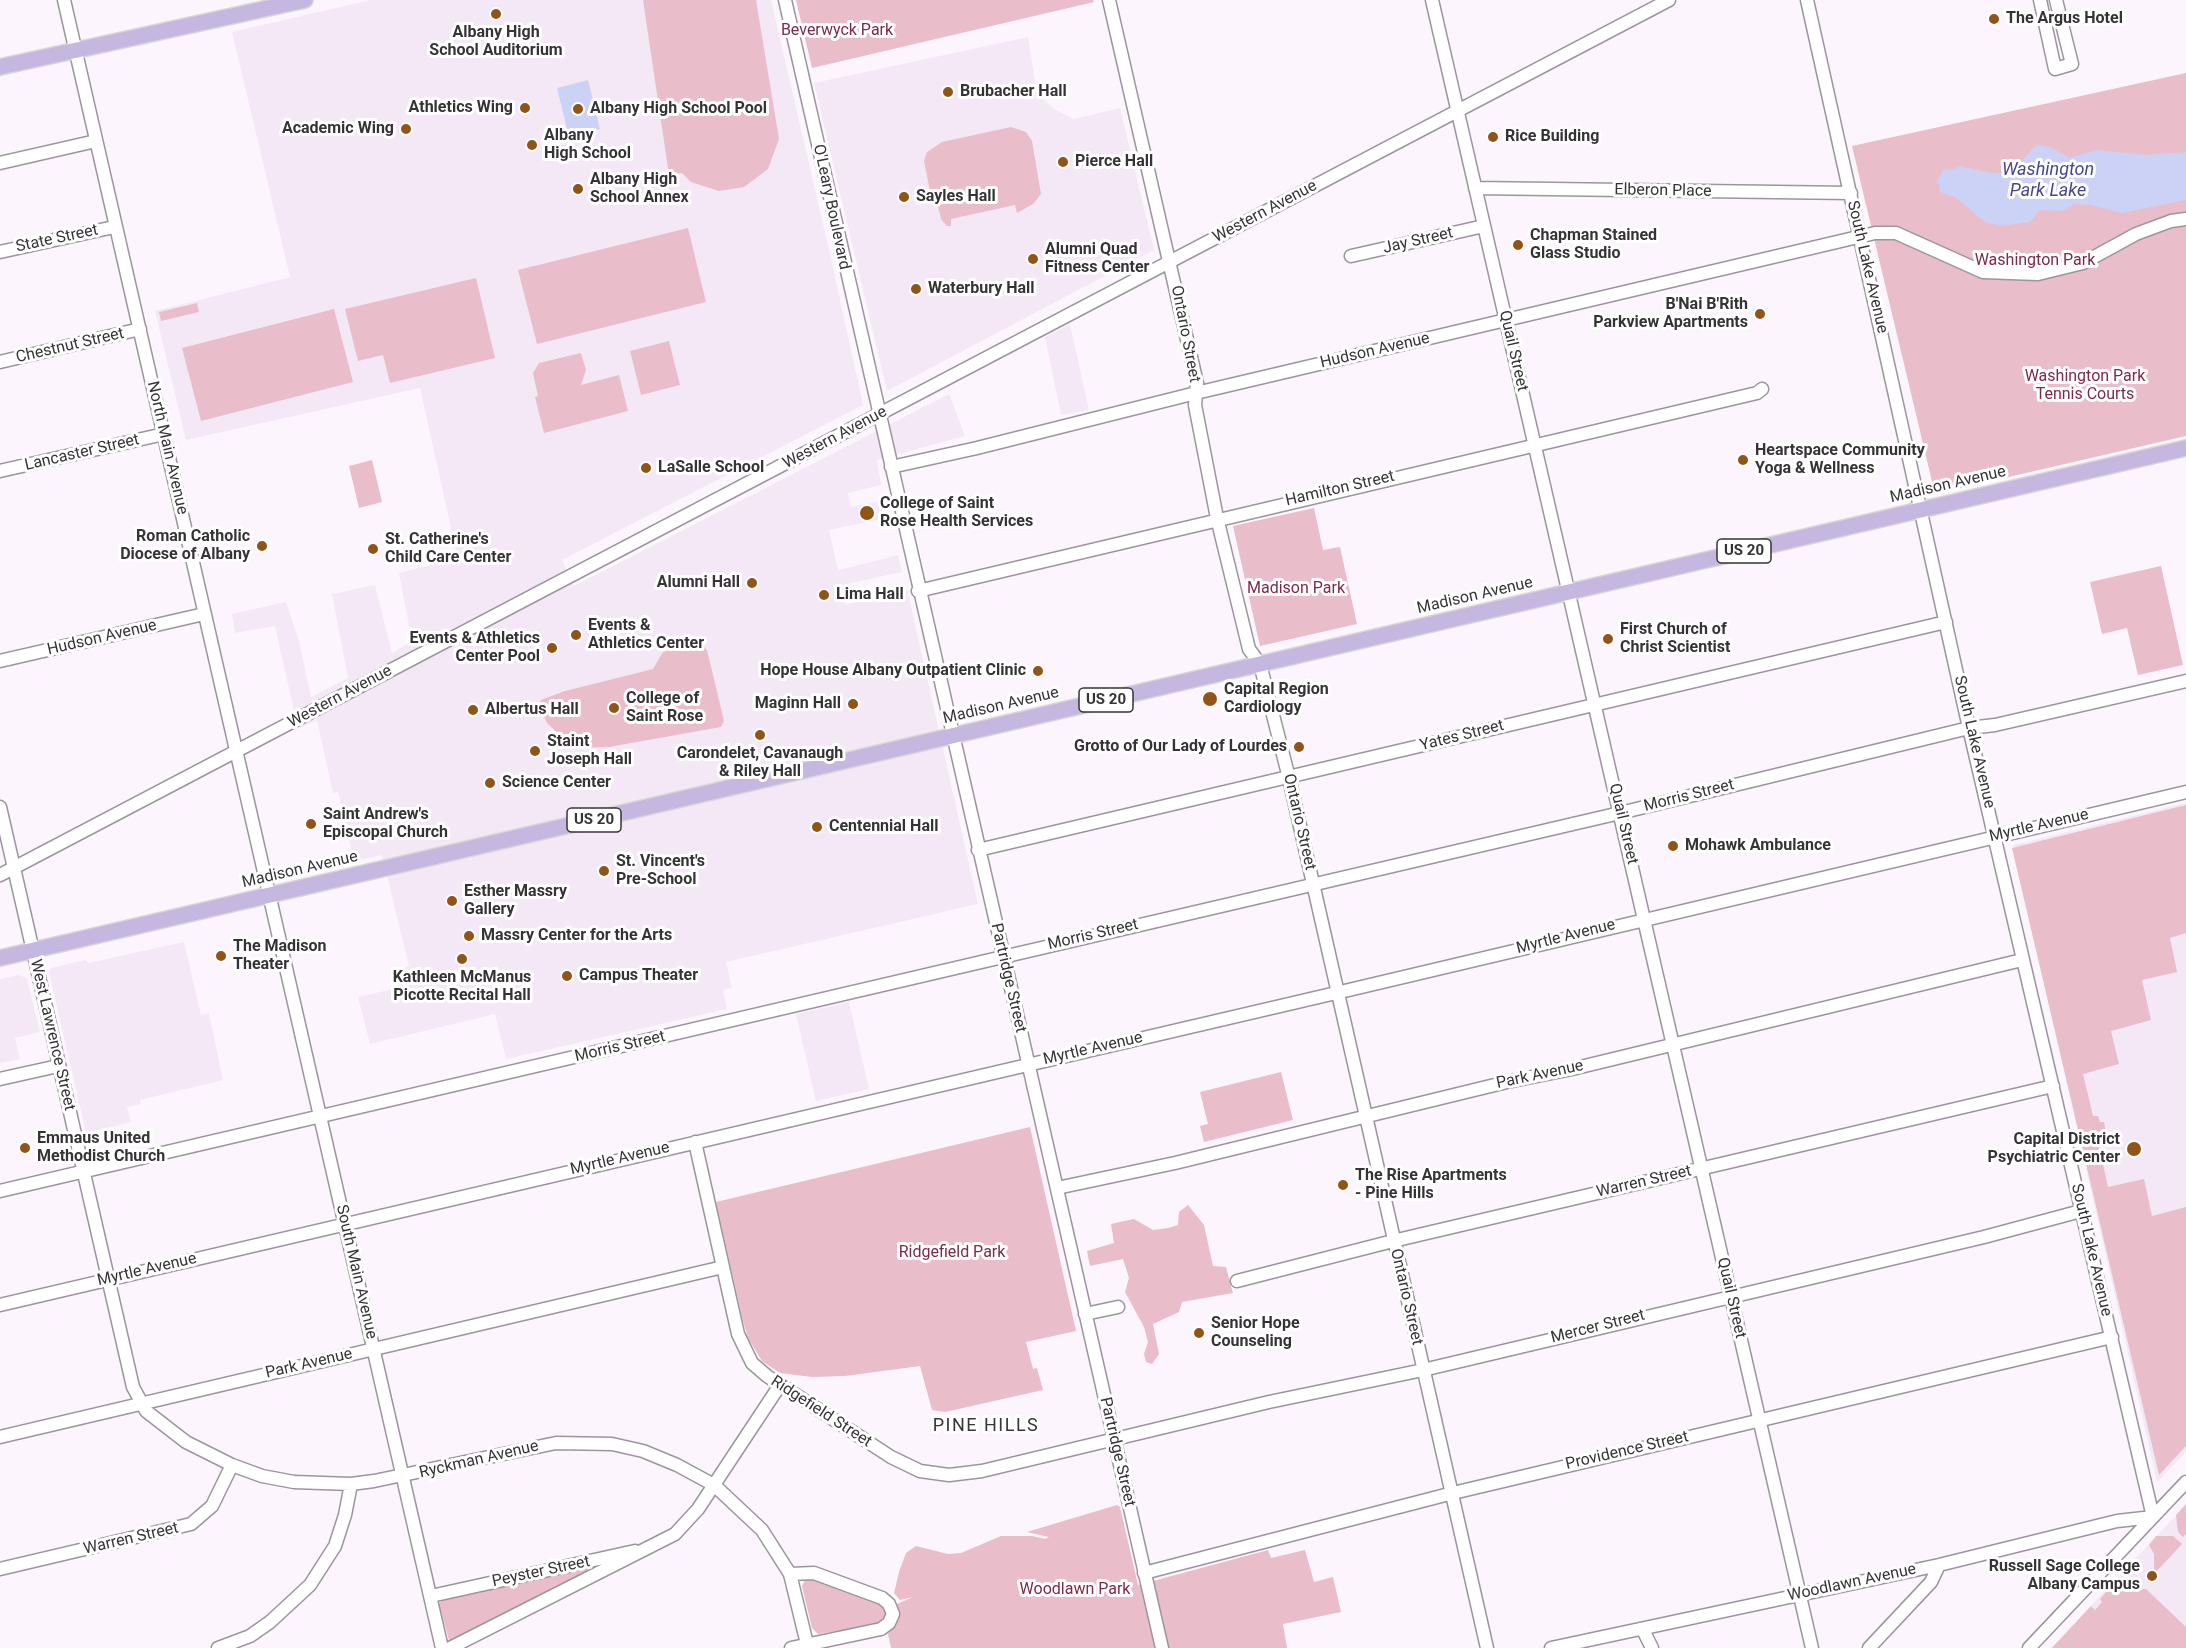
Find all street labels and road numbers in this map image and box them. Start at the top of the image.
street label: O'Leary Boulevard [808,143,854,271]
street label: Western Avenue [1210,177,1320,247]
street label: Elberon Place [1614,181,1712,201]
street label: South Lake Avenue [1842,199,1892,335]
street label: State Street [14,221,100,257]
street label: Jay Street [1381,224,1455,258]
street label: Ontario Street [1166,284,1204,384]
street label: Quail Street [1494,309,1532,393]
street label: Chestnut Street [14,324,126,368]
street label: Hudson Avenue [1318,329,1432,373]
street label: North Main Avenue [142,380,192,516]
street label: Western Avenue [780,403,890,473]
street label: Lancaster Street [23,431,141,475]
street label: Madison Avenue [1888,462,2008,508]
street label: Hamilton Street [1284,467,1396,511]
road number: US 20 [1717,539,1771,563]
street label: Madison Avenue [1415,573,1535,619]
street label: Hudson Avenue [45,616,159,660]
street label: Western Avenue [285,662,395,732]
street label: South Lake Avenue [1949,674,1999,810]
street label: Madison Avenue [941,683,1061,729]
road number: US 20 [1079,688,1133,712]
street label: Yates Street [1418,716,1506,756]
street label: Ontario Street [1279,772,1319,872]
street label: Morris Street [1642,776,1736,816]
street label: Quail Street [1604,782,1642,866]
street label: Myrtle Avenue [1988,805,2090,847]
road number: US 20 [567,808,621,832]
street label: Madison Avenue [240,847,360,893]
street label: Morris Street [1046,915,1140,955]
street label: Myrtle Avenue [1515,915,1617,959]
street label: Partridge Street [986,921,1030,1035]
street label: West Lawrence Street [25,957,79,1113]
street label: Morris Street [573,1027,667,1067]
street label: Myrtle Avenue [1042,1028,1144,1070]
street label: Park Avenue [1495,1056,1585,1094]
street label: Myrtle Avenue [569,1138,671,1180]
street label: Warren Street [1595,1162,1693,1202]
street label: South Lake Avenue [2066,1182,2116,1318]
street label: South Main Avenue [331,1203,381,1341]
street label: Ontario Street [1386,1247,1426,1347]
street label: Myrtle Avenue [96,1249,198,1291]
street label: Quail Street [1712,1256,1750,1340]
street label: Mercer Street [1549,1306,1647,1348]
street label: Park Avenue [264,1345,354,1383]
street label: Ridgefield Street [767,1372,875,1452]
street label: Partridge Street [1095,1395,1139,1509]
street label: Providence Street [1564,1428,1690,1474]
street label: Ryckman Avenue [418,1437,540,1483]
street label: Warren Street [82,1519,180,1559]
street label: Peyster Street [490,1552,592,1592]
street label: Woodlawn Avenue [1786,1560,1918,1606]

